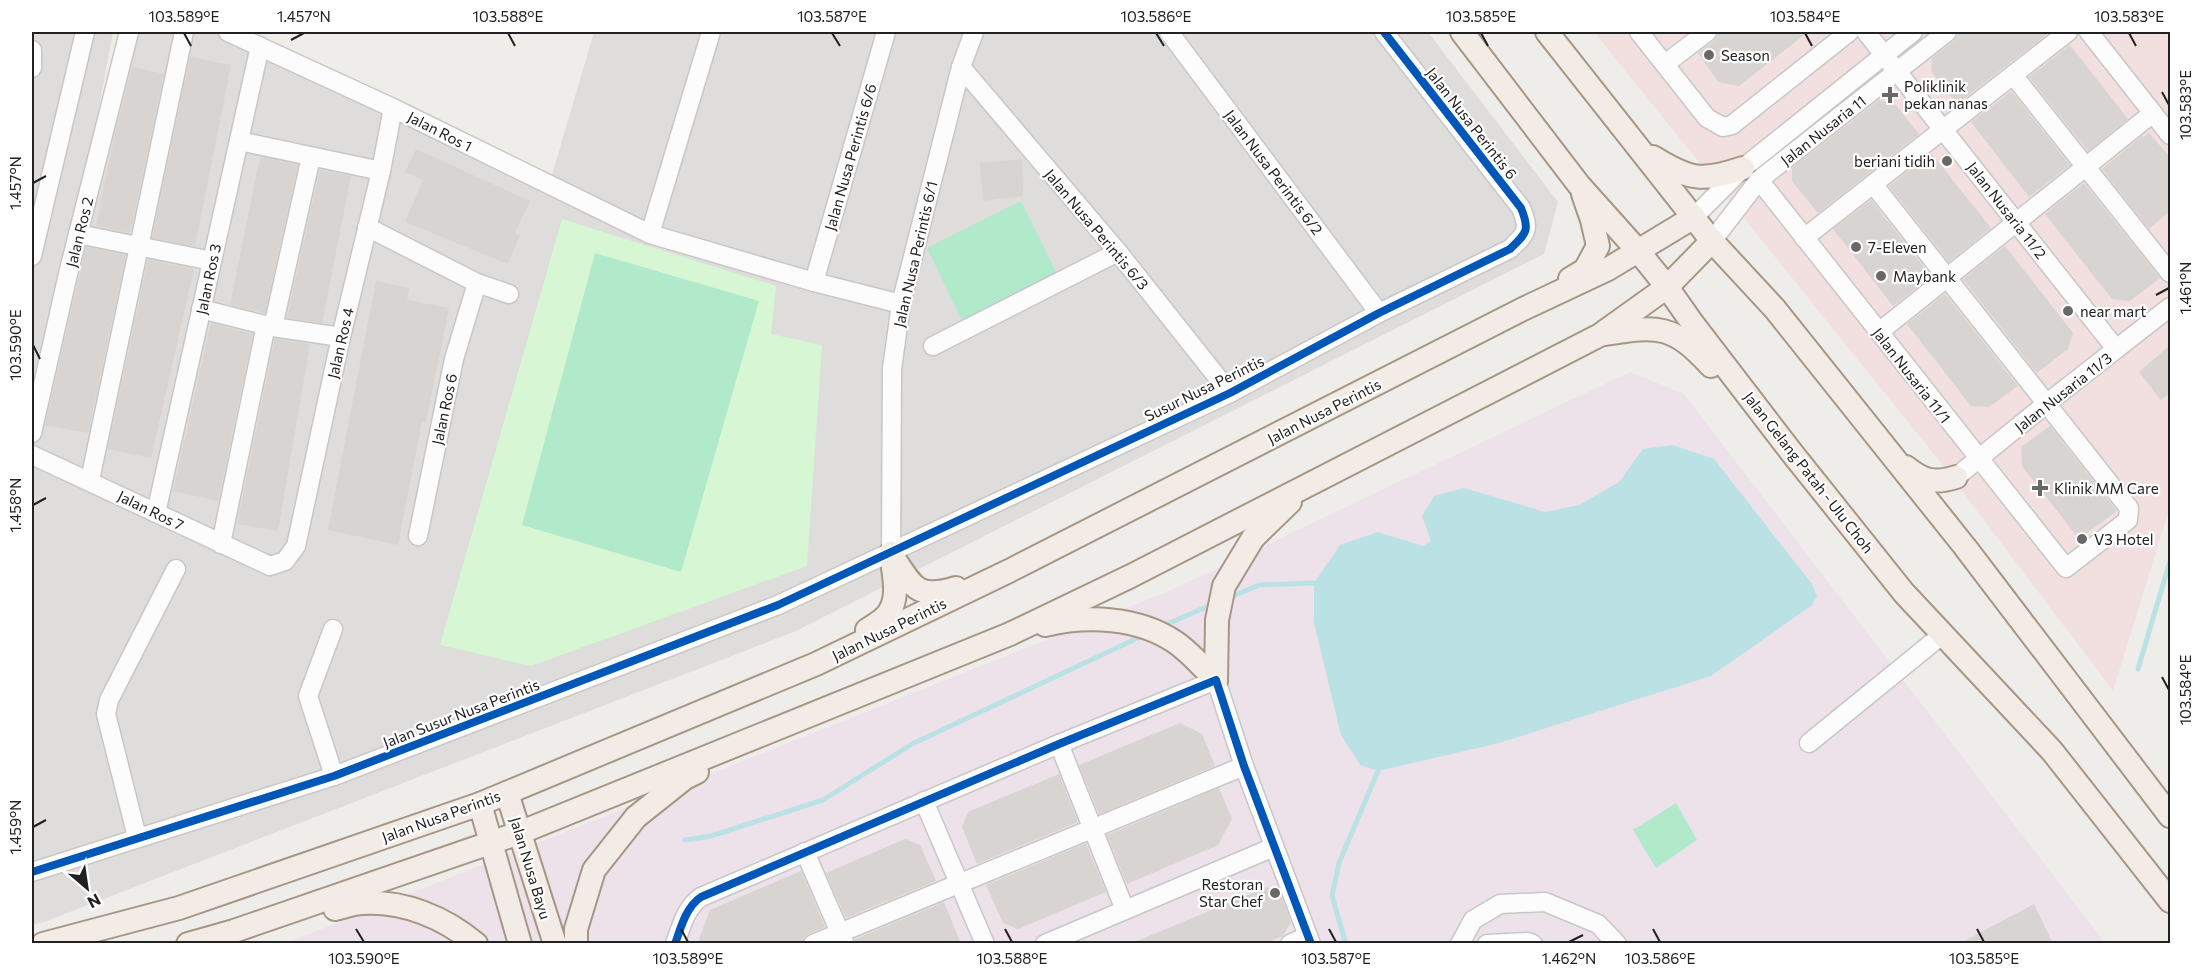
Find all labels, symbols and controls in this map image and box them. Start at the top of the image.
text: 103.589°E [149,7,219,25]
text: 1.457°N [277,7,331,25]
text: 103.588°E [473,7,543,25]
text: 103.587°E [797,7,867,25]
text: 103.586°E [1121,7,1191,25]
text: 103.585°E [1446,7,1516,25]
text: 103.584°E [1770,7,1840,25]
text: 103.583°E [2094,7,2164,25]
place label: Season [1721,46,1770,64]
marker: Season [1702,48,1716,62]
street label: Jalan Nusa Perintis 6 [1423,64,1521,182]
text: 103.583°E [2176,70,2194,140]
place label: Poliklinik pekan nanas [1904,77,1988,112]
street label: Jalan Nusa Perintis 6/6 [820,81,880,233]
marker: Poliklinik pekan nanas [1881,86,1899,104]
street label: Jalan Nusaria 11 [1777,91,1869,169]
street label: Jalan Nusa Perintis 6/2 [1221,106,1327,238]
street label: Jalan Ros 1 [405,107,475,155]
place label: beriani tidih [1854,152,1935,170]
marker: beriani tidih [1940,154,1954,168]
text: 1.457°N [6,156,24,210]
street label: Jalan Nusaria 11/2 [1964,158,2050,262]
street label: Jalan Nusa Perintis 6/3 [1041,165,1153,293]
street label: Jalan Nusa Perintis 6/1 [889,179,941,329]
street label: Jalan Ros 2 [62,195,96,269]
place label: 7-Eleven [1868,238,1927,256]
marker: 7-Eleven [1849,240,1863,254]
street label: Jalan Ros 3 [192,242,224,316]
text: 1.461°N [2176,262,2194,314]
place label: Maybank [1893,267,1956,285]
marker: Maybank [1874,269,1888,283]
place label: near mart [2080,302,2146,320]
marker: near mart [2061,304,2075,318]
street label: Jalan Ros 4 [323,306,357,380]
text: 103.590°E [6,309,24,381]
street label: Jalan Nusaria 11/1 [1869,324,1955,426]
street label: Jalan Nusaria 11/3 [2011,348,2115,436]
street label: Susur Nusa Perintis [1141,351,1267,425]
street label: Jalan Ros 6 [428,372,460,446]
street label: Jalan Nusa Perintis [1264,375,1384,447]
street label: Jalan Gelang Patah - Ulu Choh [1740,388,1878,556]
text: 1.458°N [6,478,24,532]
marker: Klinik MM Care [2031,479,2049,497]
place label: Klinik MM Care [2054,479,2159,497]
street label: Jalan Ros 7 [115,486,187,534]
place label: V3 Hotel [2094,530,2154,548]
marker: V3 Hotel [2075,532,2089,546]
street label: Jalan Nusa Perintis [829,593,949,664]
text: 103.584°E [2176,655,2194,725]
street label: Jalan Susur Nusa Perintis [380,675,542,751]
street label: Jalan Nusa Perintis [379,786,503,846]
text: 1.459°N [6,800,24,854]
street label: Jalan Nusa Bayu [507,815,555,921]
north arrow [57,858,117,918]
place label: Restoran Star Chef [1199,875,1263,910]
marker: Restoran Star Chef [1268,886,1282,900]
text: N [85,890,104,913]
text: 103.590°E [328,949,400,967]
text: 103.589°E [653,949,723,967]
text: 103.588°E [977,949,1047,967]
text: 103.587°E [1301,949,1371,967]
text: 1.462°N [1542,949,1596,967]
text: 103.586°E [1625,949,1695,967]
text: 103.585°E [1949,949,2019,967]

